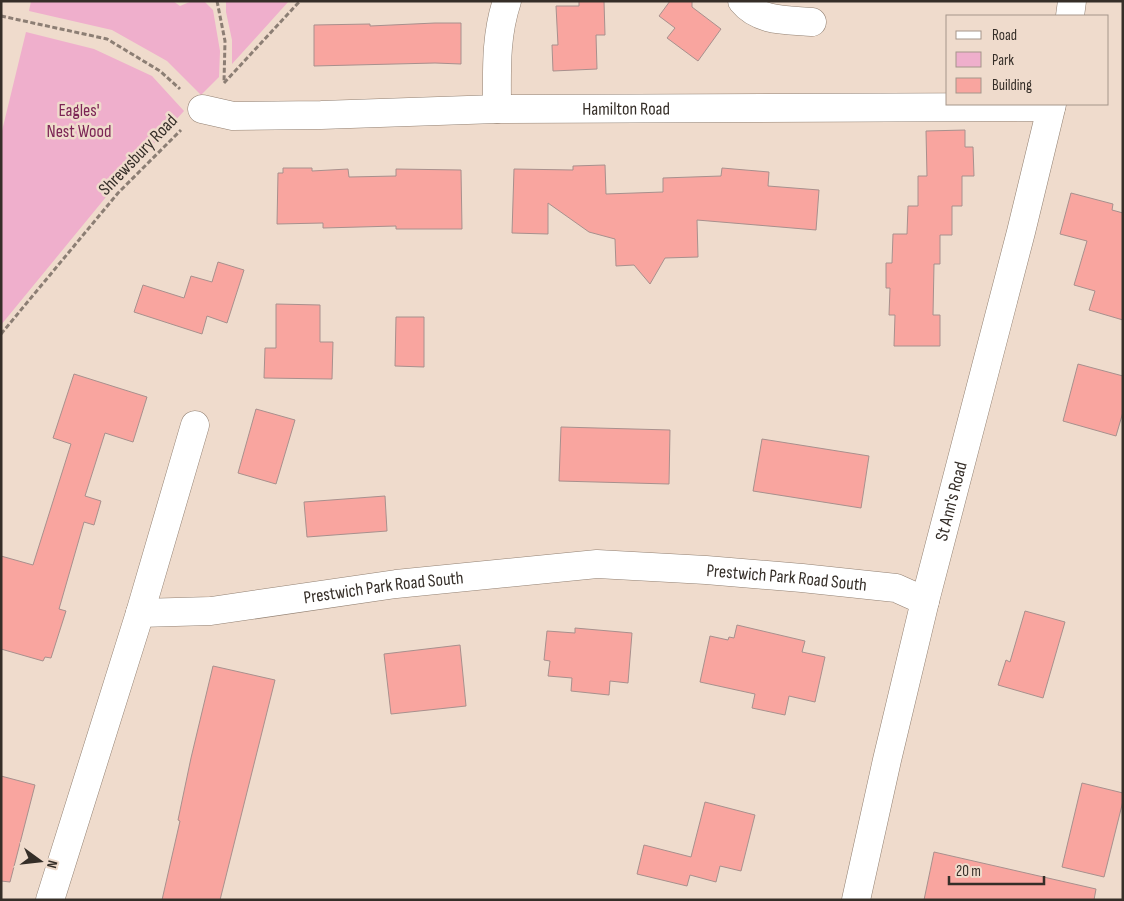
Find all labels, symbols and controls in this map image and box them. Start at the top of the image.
legend [946,15,1109,105]
text: Road [992,26,1017,45]
text: Park [992,51,1014,70]
text: Building [992,76,1032,95]
street label: Hamilton Road [582,98,670,119]
park label: Eagles' Nest Wood [46,100,112,142]
street label: Shrewsbury Road [94,110,182,200]
street label: St Ann's Road [931,459,971,543]
street label: Prestwich Park Road South [706,560,868,595]
street label: Prestwich Park Road South [302,567,464,608]
north arrow [15,836,65,886]
scale bar [949,854,1044,886]
text: N [43,858,61,870]
text: 20 m [956,862,981,881]

